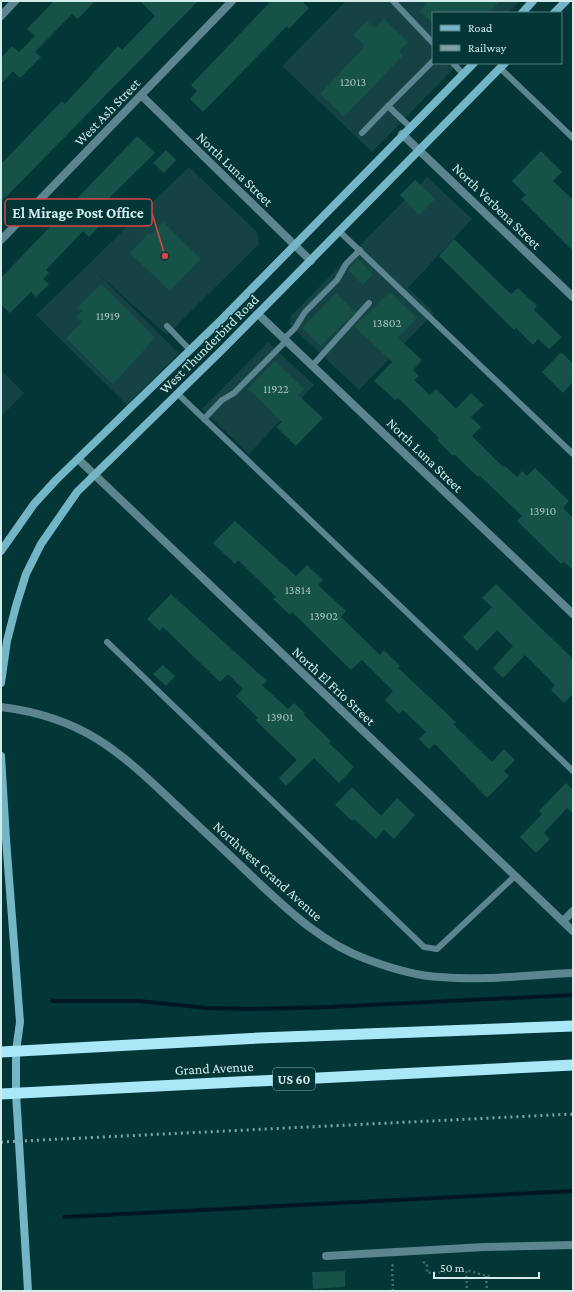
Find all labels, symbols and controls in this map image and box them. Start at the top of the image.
legend [432,12,562,64]
text: Road [468,21,493,35]
text: Railway [468,41,507,55]
street label: West Ash Street [71,75,143,149]
house number: 12013 [340,75,366,89]
street label: North Luna Street [194,129,277,210]
street label: North Verbena Street [449,160,545,253]
callout: El Mirage Post Office [5,199,152,226]
text: El Mirage Post Office [12,205,144,221]
street label: West Thunderbird Road [156,291,262,397]
house number: 11919 [96,309,120,323]
house number: 13802 [373,316,402,330]
house number: 11922 [263,382,289,396]
street label: North Luna Street [384,415,467,496]
house number: 13910 [530,504,556,518]
house number: 13814 [285,583,311,597]
house number: 13902 [310,609,338,623]
street label: North El Frio Street [289,643,379,729]
house number: 13901 [267,710,293,724]
street label: Northwest Grand Avenue [210,818,326,924]
street label: Grand Avenue [174,1058,254,1078]
road number: US 60 [273,1068,315,1090]
scale bar [434,1254,539,1280]
text: 50 m [440,1261,465,1275]

